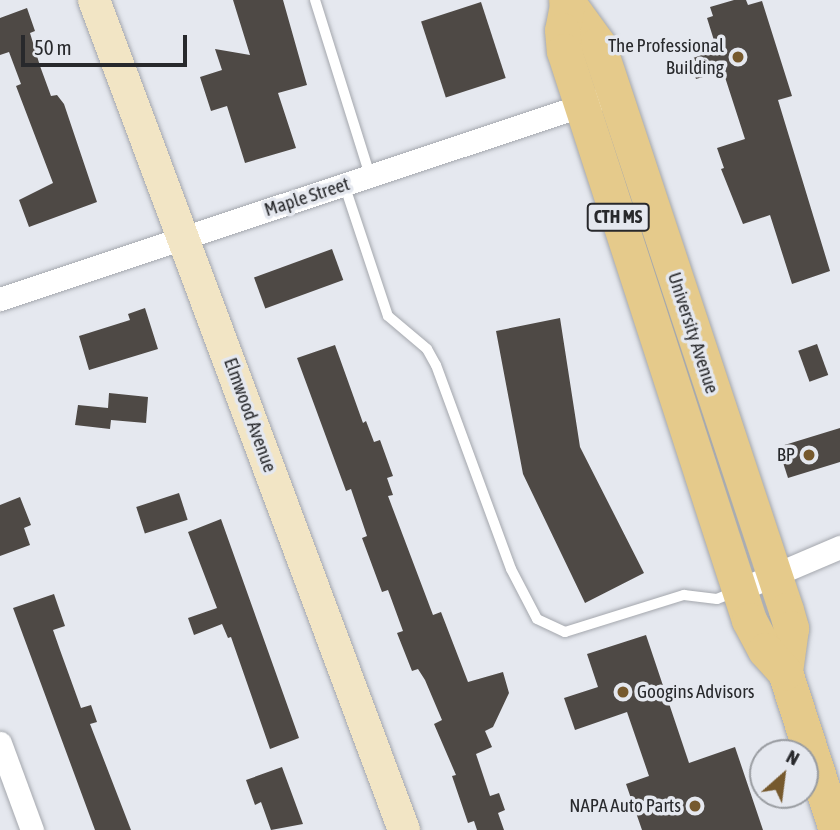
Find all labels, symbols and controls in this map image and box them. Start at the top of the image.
scale bar [24,21,191,65]
text: 50 m [34,35,72,59]
place label: The Professional Building [608,35,724,79]
marker: The Professional Building [730,49,746,65]
street label: Maple Street [261,173,353,221]
road number: CTH MS [586,202,650,232]
street label: University Avenue [663,269,723,397]
street label: Elmwood Avenue [219,355,281,475]
place label: BP [777,444,795,466]
marker: BP [801,447,817,463]
place label: Googins Advisors [637,681,754,703]
marker: Googins Advisors [615,684,631,700]
north arrow [749,739,819,809]
text: N [783,745,803,770]
place label: NAPA Auto Parts [569,795,681,817]
marker: NAPA Auto Parts [687,798,703,814]

